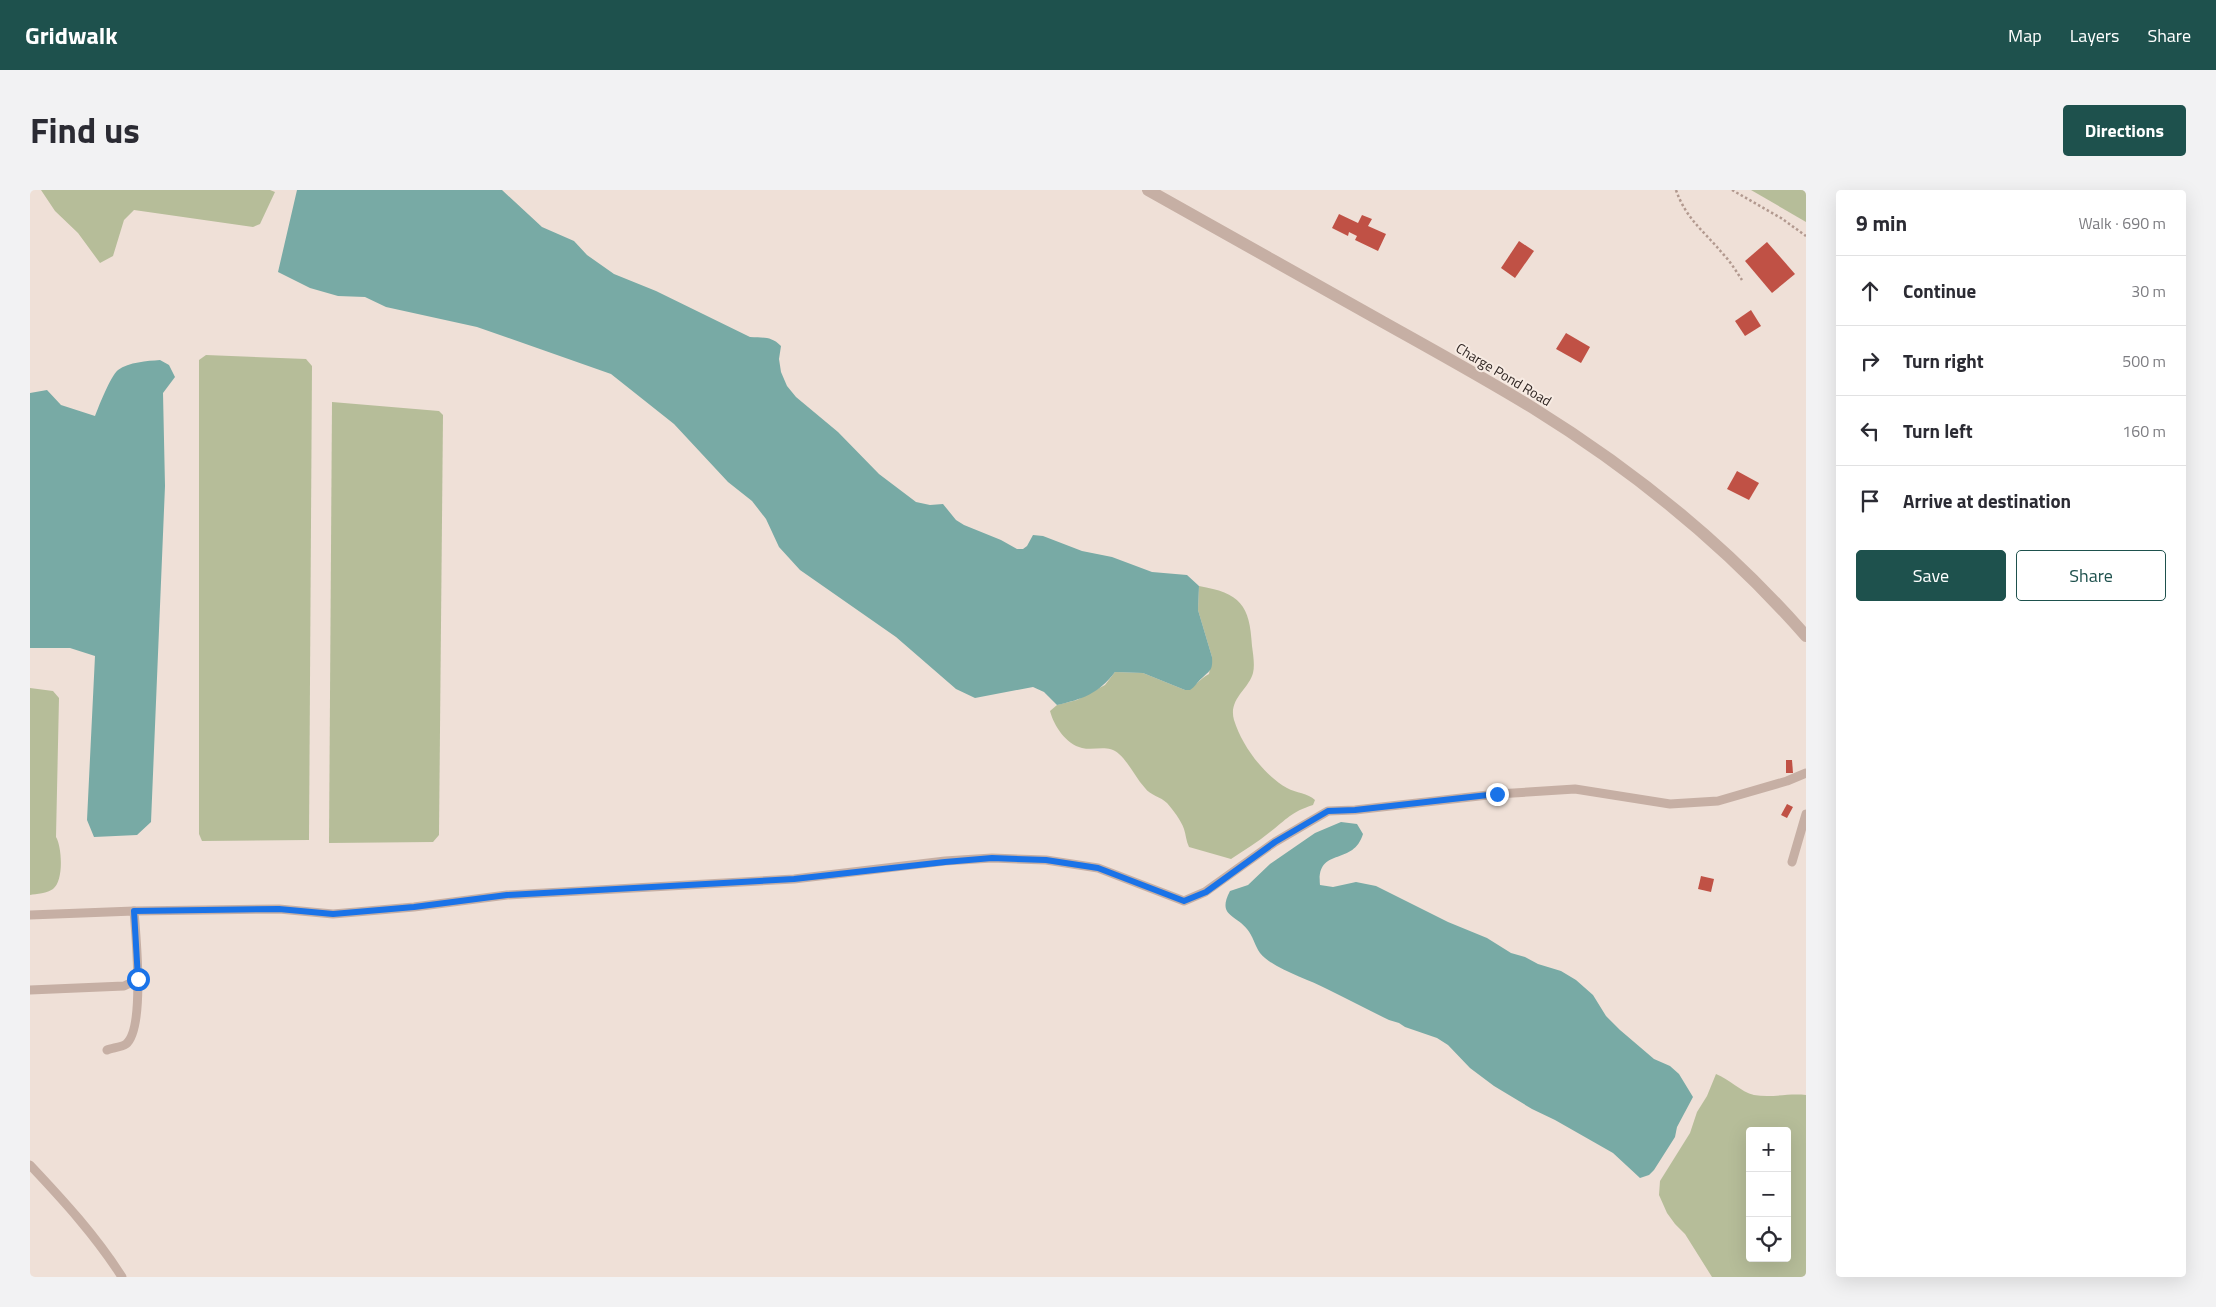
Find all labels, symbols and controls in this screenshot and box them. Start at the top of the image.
text: Gridwalk [25,17,118,53]
text: Map [2008,22,2042,49]
text: Layers [2070,22,2119,49]
text: Share [2147,22,2191,49]
text: Find us [30,103,140,157]
button: Directions [2063,105,2186,156]
text: 9 min [1856,207,1907,239]
text: Walk · 690 m [2078,211,2166,235]
text: Continue [1903,276,1976,305]
icon: ahead [1856,277,1884,305]
text: 30 m [2131,279,2166,303]
street label: Charge Pond Road [1452,337,1556,411]
text: Turn right [1903,346,1984,375]
icon: right [1856,347,1884,375]
text: 500 m [2122,349,2166,373]
text: Turn left [1903,416,1973,445]
icon: left [1856,417,1884,445]
text: 160 m [2122,419,2166,443]
text: Arrive at destination [1903,486,2071,515]
icon: arrive [1856,487,1884,515]
button: Save [1856,550,2006,601]
button: Share [2016,550,2166,601]
route end [1486,783,1509,806]
route start [127,968,150,991]
map controls [1746,1127,1791,1262]
button: + [1746,1127,1791,1172]
button: − [1746,1172,1791,1217]
button: locate [1746,1217,1791,1262]

